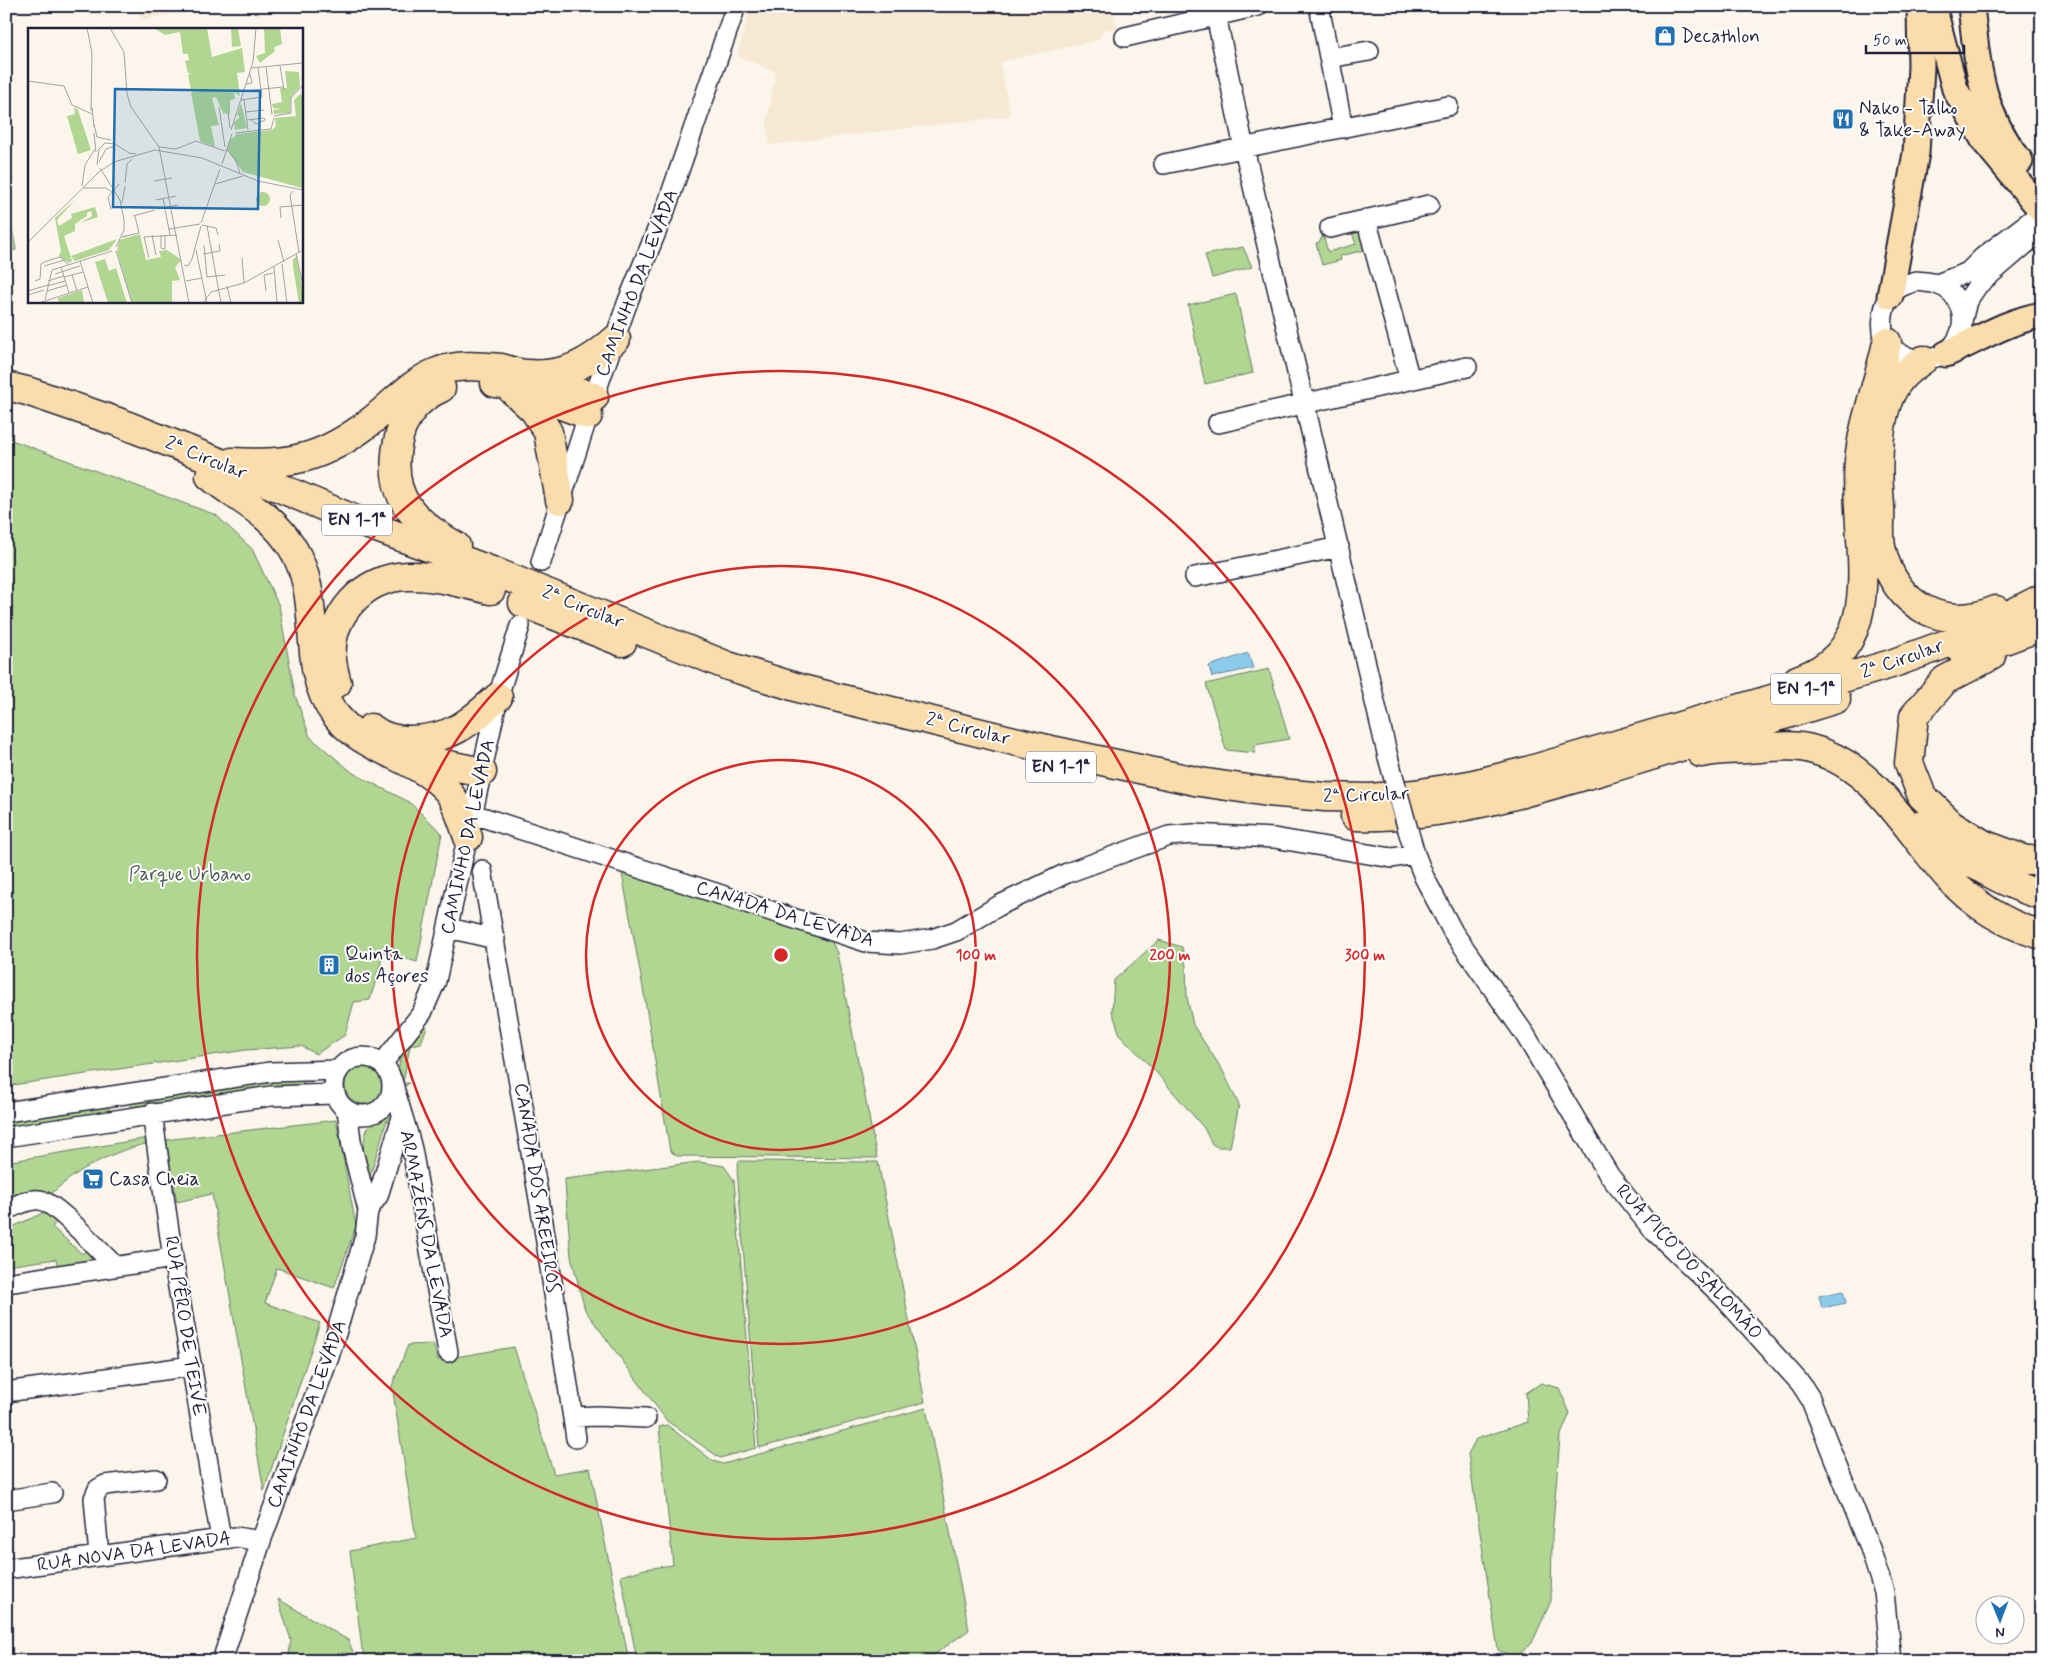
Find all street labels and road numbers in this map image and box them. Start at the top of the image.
street label: CAMINHO DA LEVADA [590,186,684,380]
street label: 2ª Circular [161,430,251,486]
road number: EN 1-1ª [322,504,392,536]
street label: 2ª Circular [538,579,628,635]
street label: 2ª Circular [1857,633,1947,685]
road number: EN 1-1ª [1771,674,1841,704]
street label: 2ª Circular [923,706,1013,752]
street label: CAMINHO DA LEVADA [435,737,501,937]
road number: EN 1-1ª [1026,752,1096,782]
street label: 2ª Circular [1323,781,1410,809]
street label: CANADA DA LEVADA [693,875,877,953]
street label: CANADA DOS AREEIROS [508,1081,566,1295]
street label: ARMAZÉNS DA LEVADA [394,1128,459,1340]
street label: RUA PICO DO SALOMÃO [1610,1179,1768,1345]
street label: RUA PÊRO DE TEIVE [158,1234,213,1418]
street label: CAMINHO DA LEVADA [261,1316,353,1512]
street label: RUA NOVA DA LEVADA [35,1526,233,1578]

